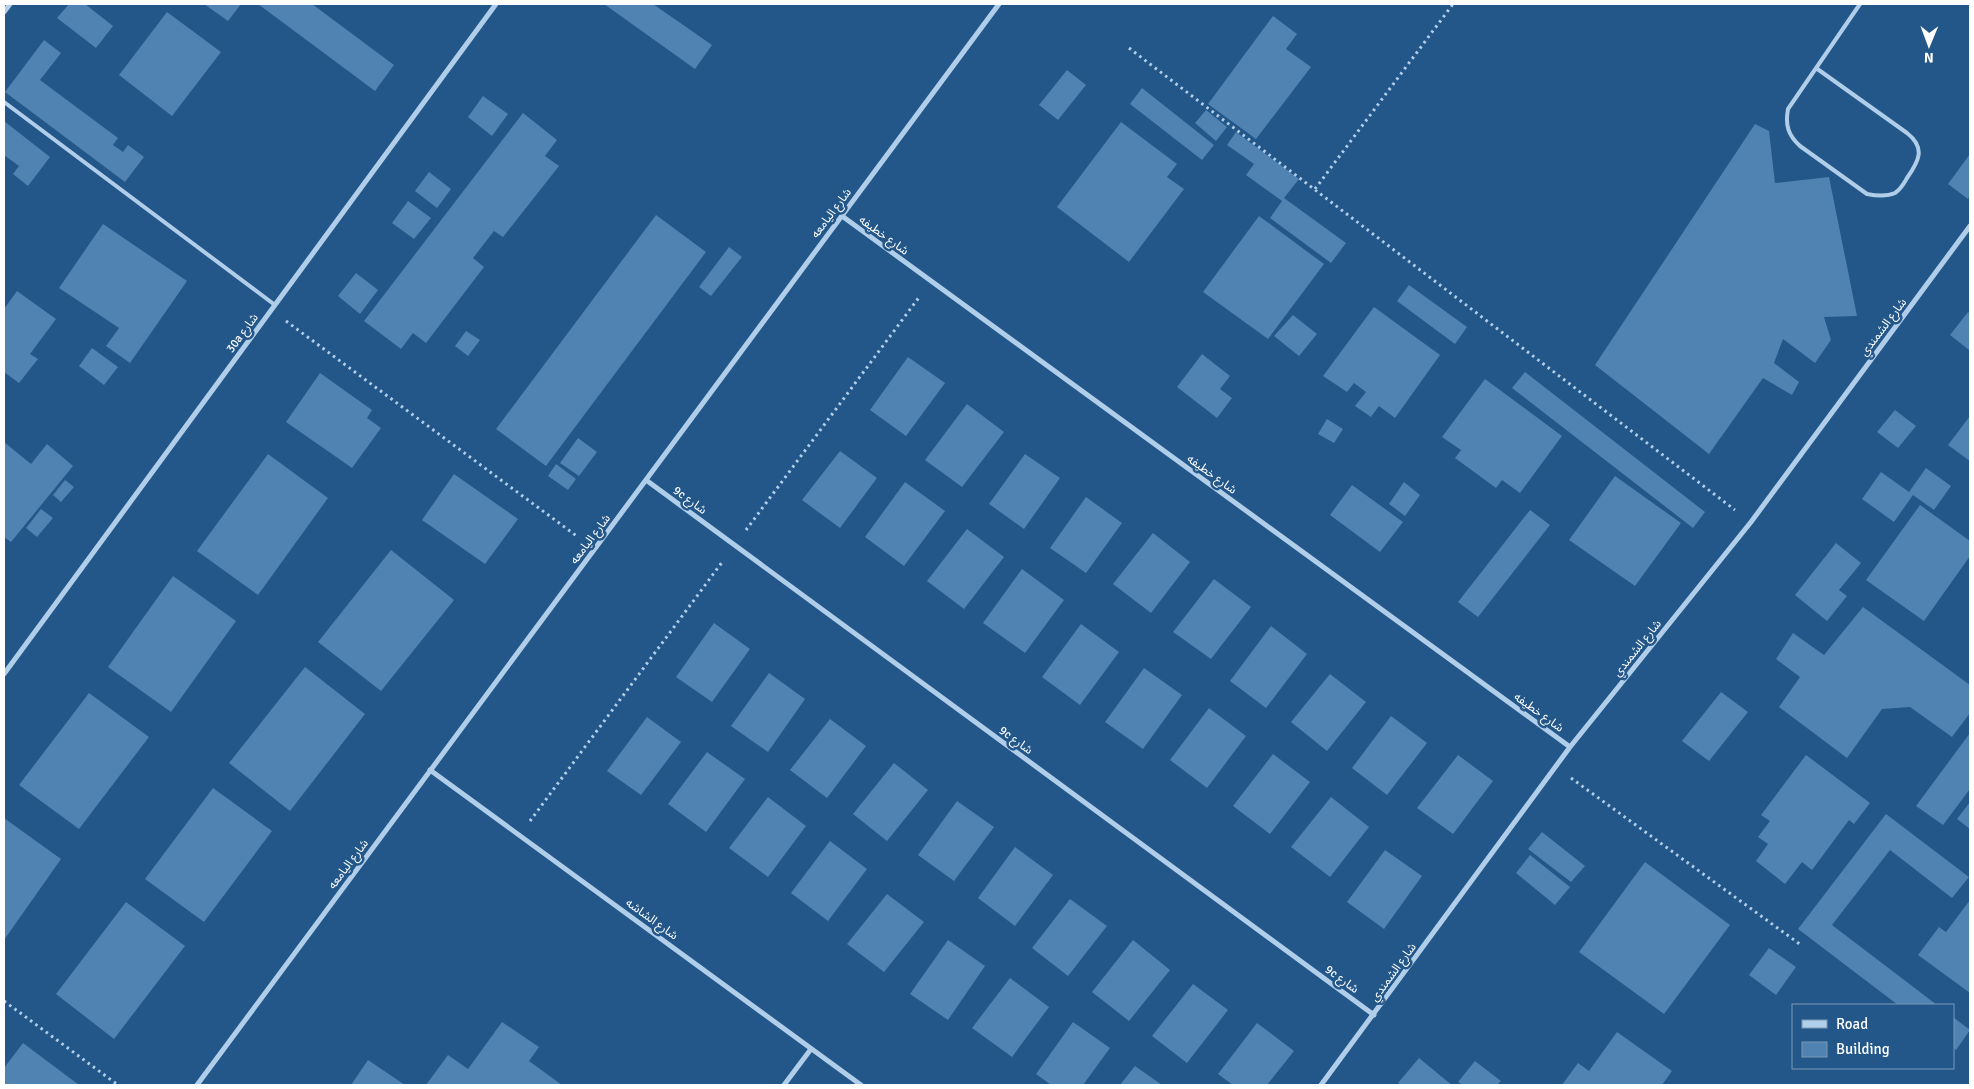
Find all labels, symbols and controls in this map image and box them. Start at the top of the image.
north arrow [1904,20,1954,70]
text: N [1924,49,1934,66]
street label: شارع اليامعه [808,185,856,242]
street label: شارع خطيفه [855,212,912,259]
street label: شارع الشمندي [1857,295,1912,360]
street label: 30a شارع [223,311,263,357]
street label: شارع خطيفه [1183,451,1240,498]
street label: 9c شارع [669,483,710,518]
street label: شارع اليامعه [567,511,615,568]
street label: شارع الشمندي [1610,617,1666,681]
street label: شارع خطيفه [1510,689,1567,736]
street label: 9c شارع [995,723,1036,758]
street label: شارع اليامعه [325,836,373,893]
street label: شارع الشاشه [622,895,681,944]
street label: شارع الشمندي [1367,940,1421,1006]
street label: 9c شارع [1321,962,1362,997]
legend [1792,1004,1954,1069]
text: Road [1836,1015,1868,1033]
text: Building [1836,1040,1890,1058]

